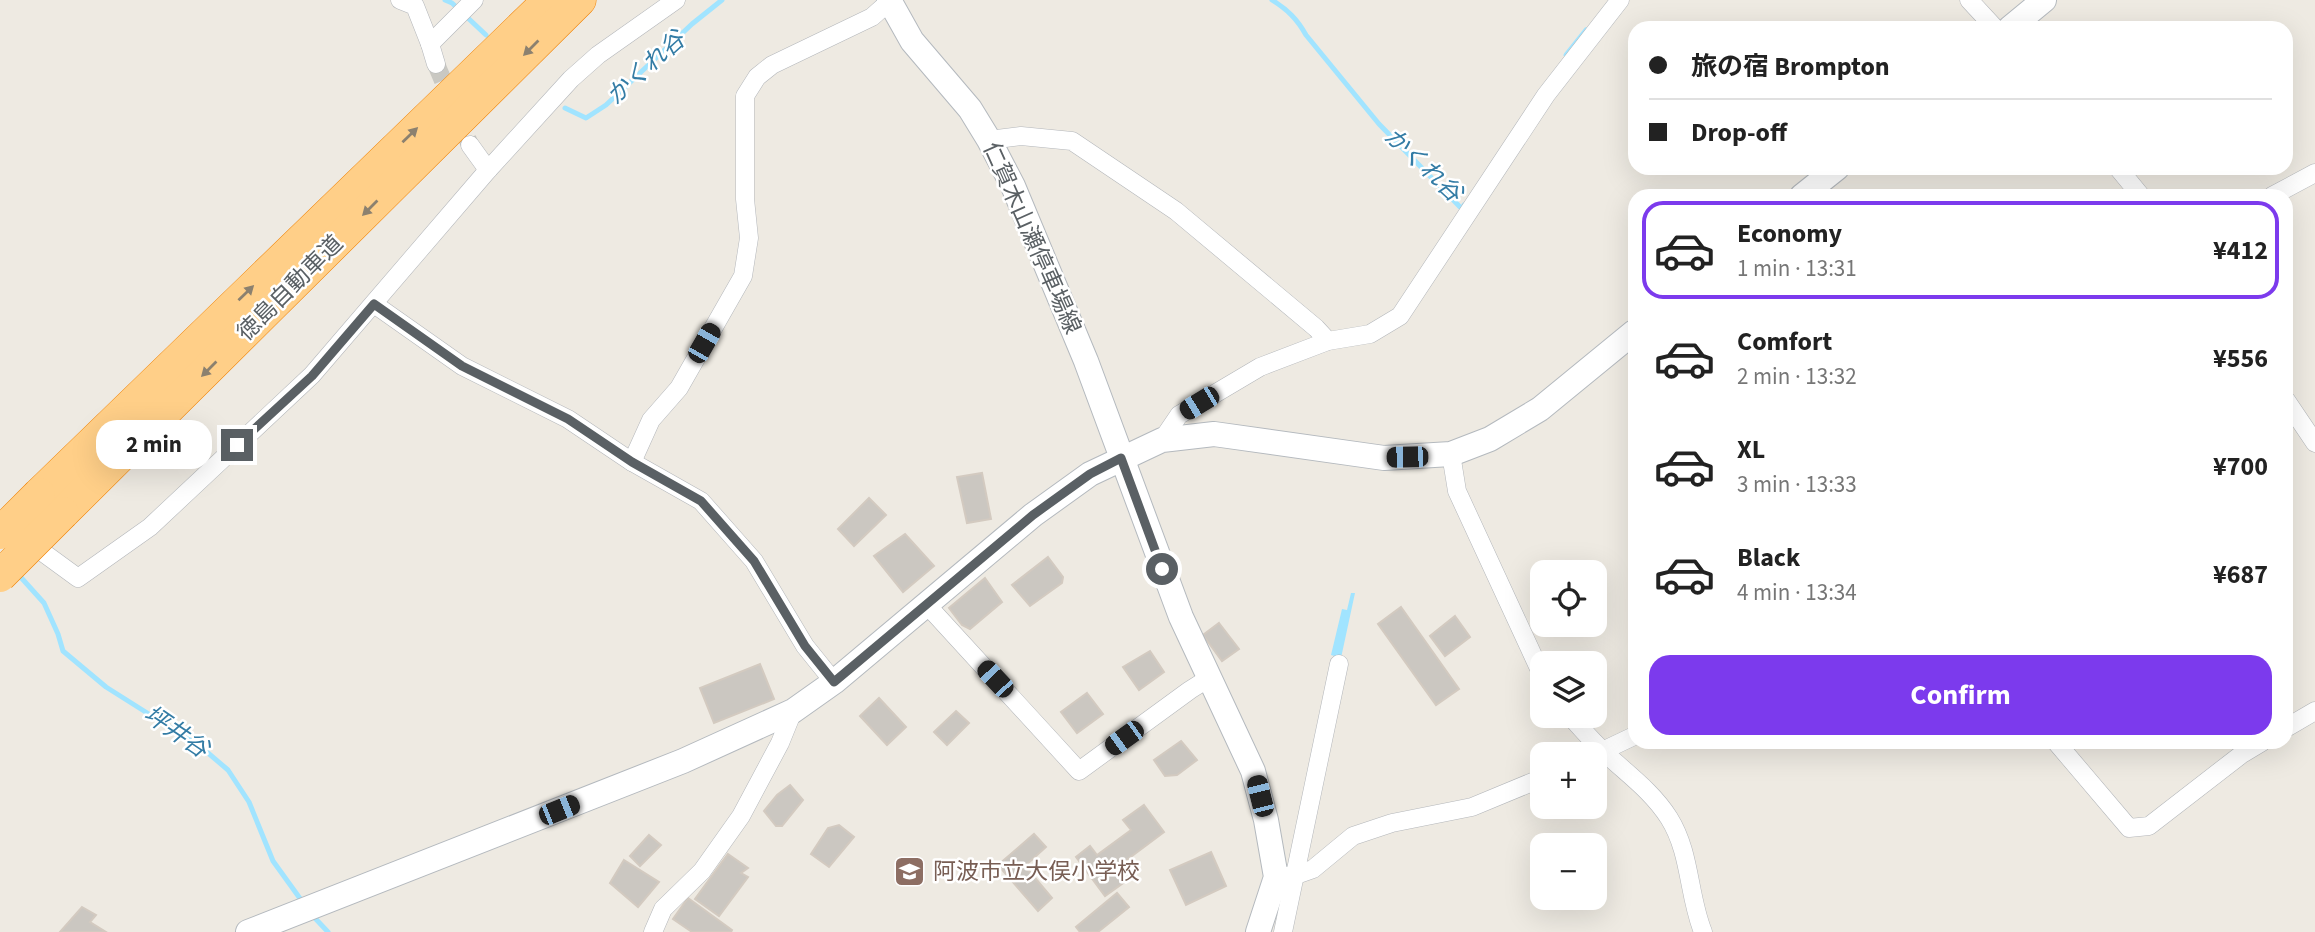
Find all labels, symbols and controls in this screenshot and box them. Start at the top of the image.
water label: かくれ谷 [599,22,695,113]
one-way arrow [524,39,540,56]
text: 旅の宿 Brompton [1691,48,1890,85]
text: Drop-off [1691,114,1787,151]
water label: かくれ谷 [1376,119,1472,212]
one-way arrow [401,128,418,144]
street label: 仁賀木山瀬停車場線 [975,137,1089,339]
one-way arrow [362,200,379,216]
text: Economy [1737,215,1842,252]
icon: car [1653,219,1716,282]
street label: 徳島自動車道 [230,228,350,348]
text: ¥412 [2213,232,2268,269]
text: 1 min · 13:31 [1737,252,1857,285]
one-way arrow [237,286,254,302]
car [685,320,724,366]
text: Comfort [1737,323,1832,360]
icon: car [1653,327,1716,390]
text: ¥556 [2213,340,2268,377]
one-way arrow [200,360,217,377]
text: 2 min · 13:32 [1737,360,1857,393]
car [1176,383,1223,423]
callout: 2 min [97,420,212,470]
text: 2 min [126,428,182,461]
route end [221,429,253,461]
text: XL [1737,431,1765,468]
icon: car [1653,435,1716,498]
car [1386,446,1429,468]
text: ¥700 [2213,448,2268,485]
text: 3 min · 13:33 [1737,468,1857,501]
text: Black [1737,539,1800,576]
icon: car [1653,543,1716,606]
route start [1146,553,1178,585]
text: ¥687 [2213,556,2268,593]
map controls [1530,560,1607,910]
button: locate [1530,560,1607,637]
text: 4 min · 13:34 [1737,576,1857,609]
button: layers [1530,651,1607,728]
button: Confirm [1649,655,2272,735]
car [973,656,1018,702]
water label: 坪井谷 [136,697,217,768]
car [1101,717,1148,759]
button: + [1530,742,1607,819]
car [1245,773,1276,819]
car [536,792,583,828]
button: − [1530,833,1607,910]
school or university icon: 阿波市立大俣小学校 [893,854,927,888]
place label: 阿波市立大俣小学校 [933,855,1140,888]

